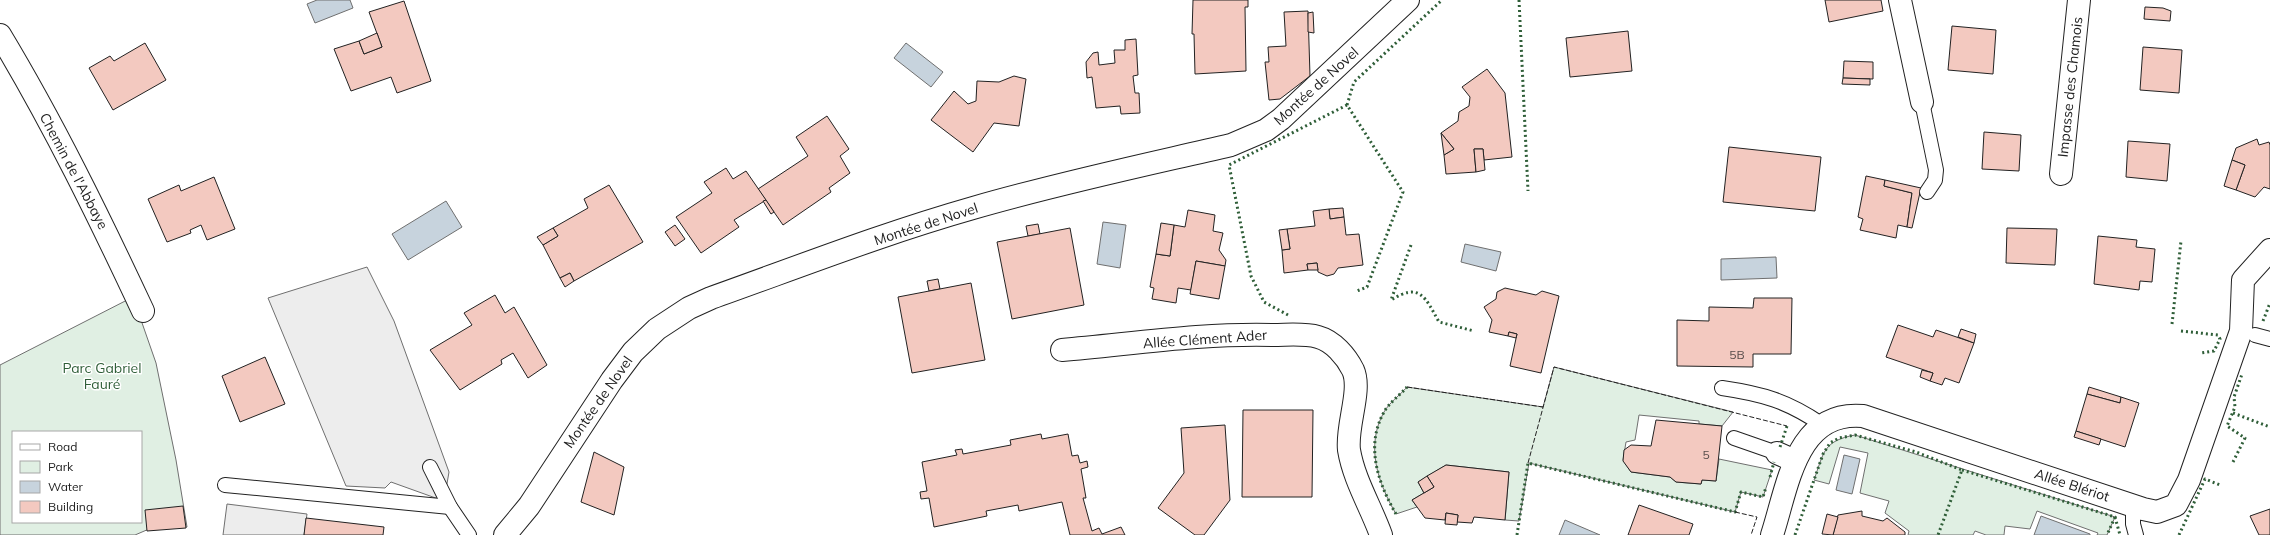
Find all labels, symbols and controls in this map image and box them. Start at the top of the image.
street label: Impasse des Chamois [2054,16,2086,158]
street label: Montée de Novel [1270,43,1362,129]
street label: Chemin de l'Abbaye [36,110,112,232]
street label: Montée de Novel [872,199,980,249]
street label: Allée Clément Ader [1142,326,1269,352]
house number: 5B [1729,347,1745,362]
street label: Montée de Novel [560,353,636,451]
park label: Parc Gabriel Fauré [62,359,142,393]
legend [12,431,142,523]
text: Road [48,439,77,454]
house number: 5 [1702,447,1710,462]
text: Park [48,459,74,474]
street label: Allée Blériot [2032,464,2112,506]
text: Water [48,479,84,494]
text: Building [48,499,93,514]

